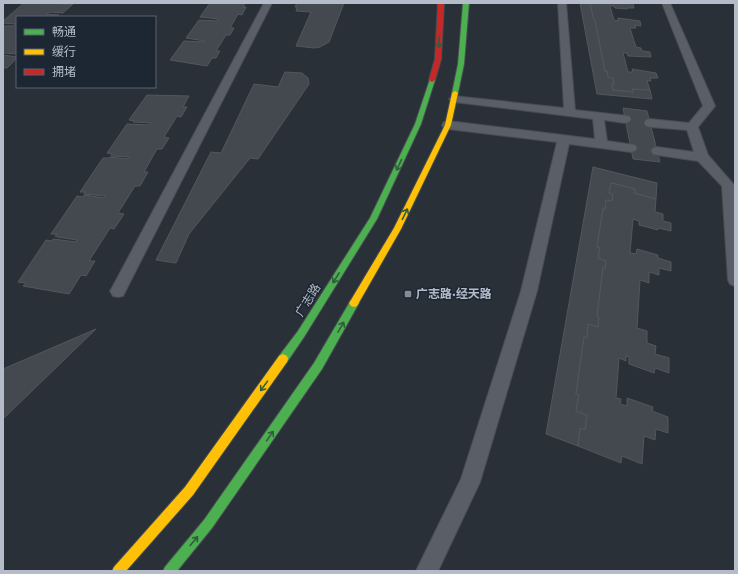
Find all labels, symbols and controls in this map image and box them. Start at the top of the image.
legend [16,16,156,88]
text: 畅通 [52,24,76,39]
one-way arrow [435,35,442,48]
text: 缓行 [52,44,76,59]
text: 拥堵 [52,64,76,79]
one-way arrow [395,158,402,170]
one-way arrow [401,208,409,220]
one-way arrow [332,272,340,283]
street label: 广志路 [292,280,323,319]
place label: 广志路·经天路 [416,286,492,301]
marker: 广志路·经天路 [403,289,413,299]
one-way arrow [337,321,345,333]
one-way arrow [260,381,268,392]
one-way arrow [266,430,274,441]
one-way arrow [189,536,198,546]

